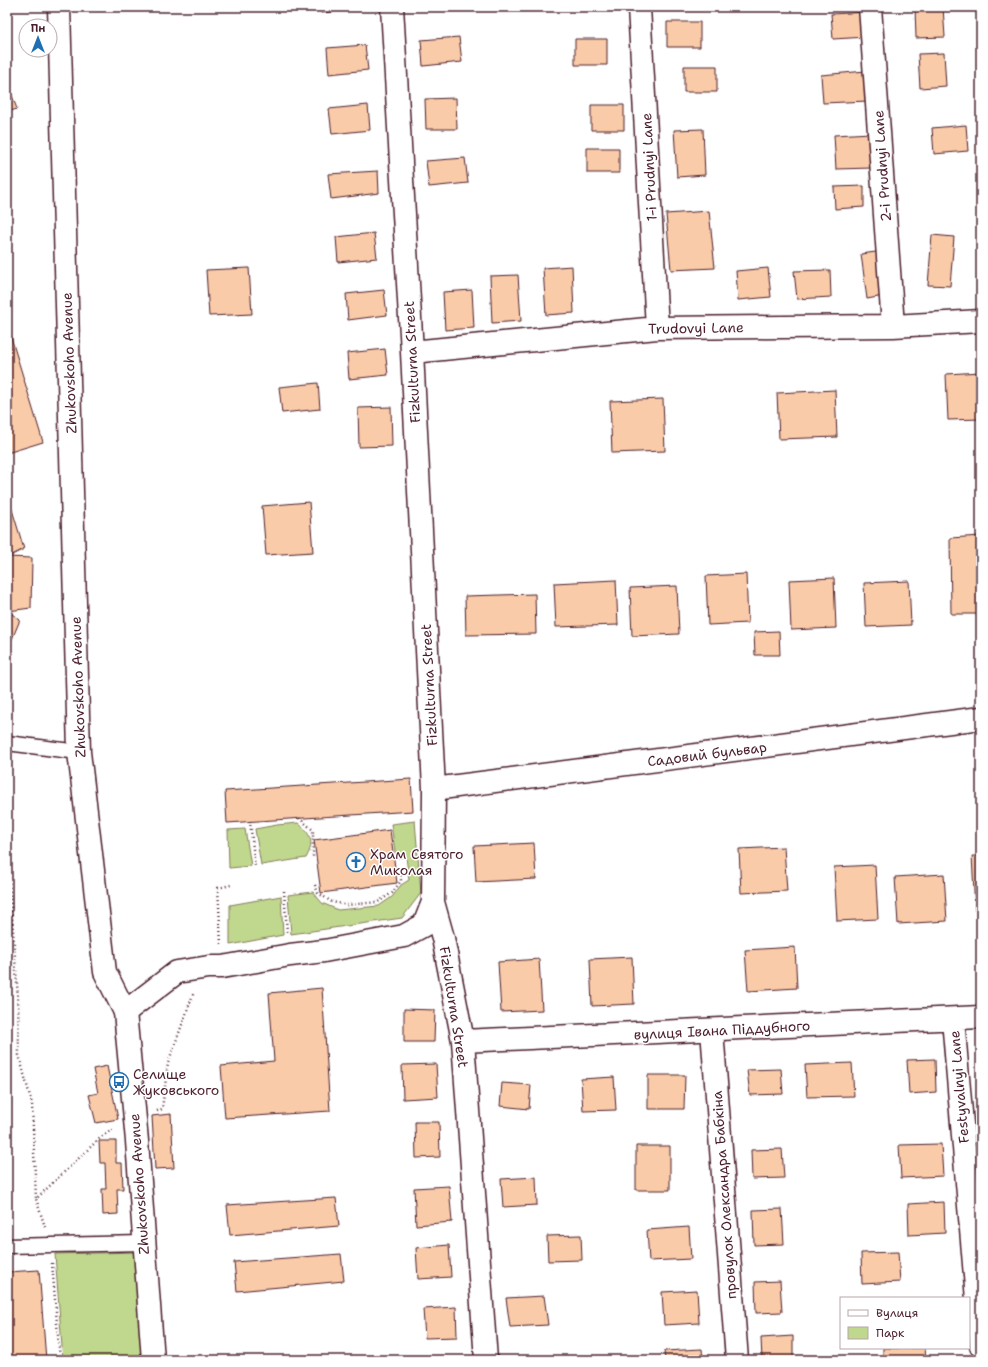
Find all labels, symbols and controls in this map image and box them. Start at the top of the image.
north arrow [18,18,58,58]
text: Пн [31,21,45,36]
street label: 2-i Prudnyi Lane [869,109,895,222]
street label: 1-i Prudnyi Lane [637,112,661,222]
street label: Zhukovskoho Avenue [58,292,80,434]
street label: Fizkulturna Street [400,300,424,424]
street label: Trudovyi Lane [648,318,744,338]
street label: Zhukovskoho Avenue [67,616,89,758]
street label: Fizkulturna Street [417,623,441,747]
street label: Садовий бульвар [646,738,768,770]
place label: Храм Святого Миколая [370,845,463,879]
church icon: Храм Святого Миколая [345,851,367,873]
street label: Fizkulturna Street [436,945,472,1069]
street label: вулиця Івана Піддубного [633,1016,811,1044]
street label: Festyvalnyi Lane [945,1030,973,1144]
place label: Селище Жуковського [133,1065,219,1099]
bus stop icon: Селище Жуковського [108,1071,130,1093]
street label: провулок Олександра Бабкіна [708,1090,740,1300]
street label: Zhukovskoho Avenue [125,1113,153,1255]
legend [840,1297,970,1349]
text: Вулиця [876,1305,918,1321]
text: Парк [876,1325,905,1341]

